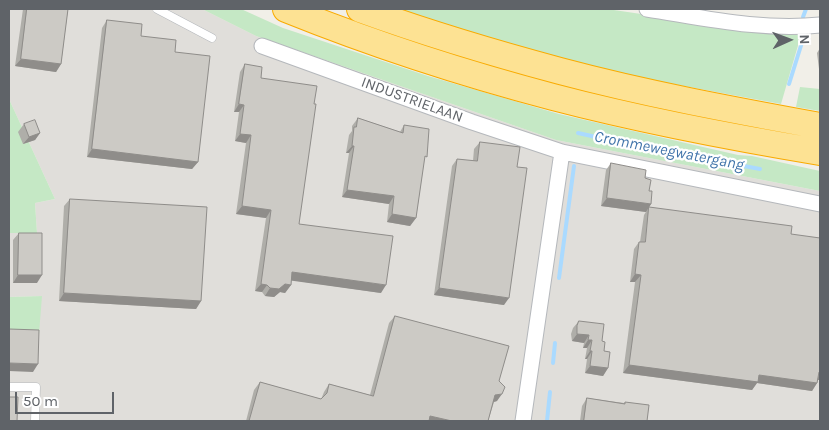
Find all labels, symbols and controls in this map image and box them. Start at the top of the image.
north arrow [764,15,814,65]
text: N [796,34,813,45]
street label: INDUSTRIELAAN [359,73,465,127]
water label: Crommewegwatergang [593,127,745,175]
scale bar [18,382,116,414]
text: 50 m [23,392,58,410]

